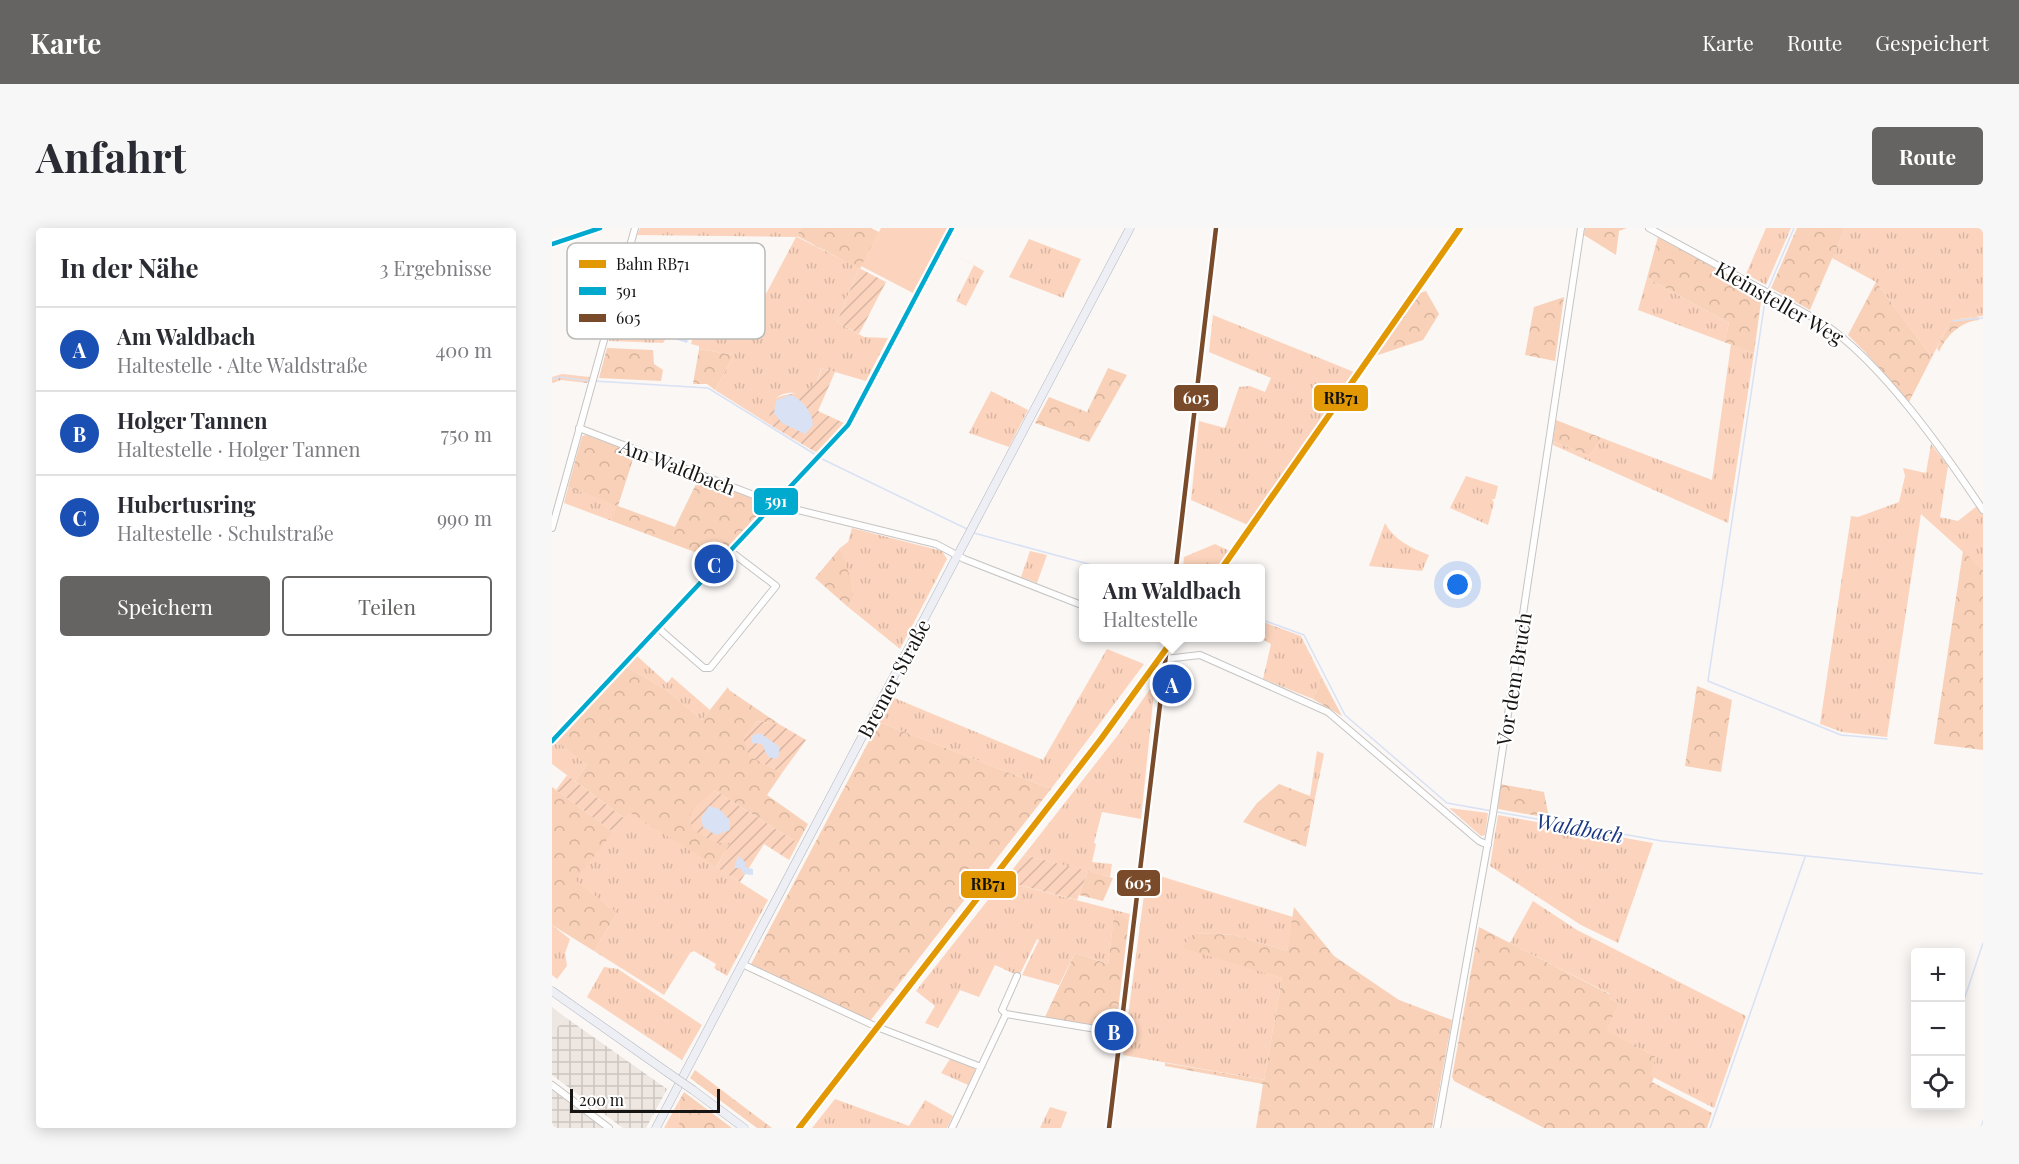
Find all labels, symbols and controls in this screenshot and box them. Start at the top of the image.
text: Karte [30,24,101,61]
text: Karte [1702,28,1754,56]
text: Route [1787,28,1842,56]
text: Gespeichert [1875,28,1989,56]
button: Route [1872,127,1983,185]
text: Anfahrt [36,128,186,184]
legend [567,243,765,339]
text: In der Nähe [60,250,199,285]
text: Bahn RB71 [616,253,690,274]
text: 3 Ergebnisse [379,254,492,281]
street label: Kleinsteller Weg [1711,254,1850,350]
text: 591 [616,280,637,301]
text: 605 [616,307,641,328]
text: Am Waldbach [117,321,255,351]
text: A [73,336,86,363]
text: 400 m [435,336,492,363]
text: Haltestelle · Alte Waldstraße [117,351,368,378]
line badge: 605 [1173,384,1219,412]
line badge: RB71 [1313,384,1369,412]
text: 605 [1183,387,1209,408]
text: RB71 [1323,387,1359,408]
text: Holger Tannen [117,405,267,435]
text: B [73,420,86,447]
text: 750 m [441,420,492,447]
street label: Am Waldbach [615,431,740,500]
text: Haltestelle · Holger Tannen [117,435,360,462]
line badge: 591 [753,487,799,516]
text: Hubertusring [117,489,256,519]
text: 591 [765,490,787,511]
text: C [72,504,87,531]
text: 990 m [437,504,492,531]
text: Haltestelle · Schulstraße [117,519,334,546]
pin: C [694,542,734,586]
popup [1079,564,1265,642]
your location [1443,570,1472,599]
text: Am Waldbach [1103,575,1241,605]
button: Speichern [60,576,270,636]
button: Teilen [282,576,492,636]
text: Haltestelle [1103,605,1198,632]
street label: Vor dem Bruch [1489,610,1537,749]
street label: Bremer Straße [850,614,936,742]
pin: A [1152,662,1192,706]
water label: Waldbach [1534,806,1626,848]
line badge: 605 [1116,869,1161,897]
line badge: RB71 [960,870,1017,899]
text: 605 [1125,872,1151,893]
text: RB71 [970,873,1006,894]
map controls [1911,948,1965,1110]
button: + [1911,948,1965,1002]
button: − [1911,1002,1965,1056]
pin: B [1094,1008,1134,1054]
button: locate [1911,1056,1965,1110]
scale bar [570,1086,720,1114]
text: 200 m [579,1089,624,1110]

